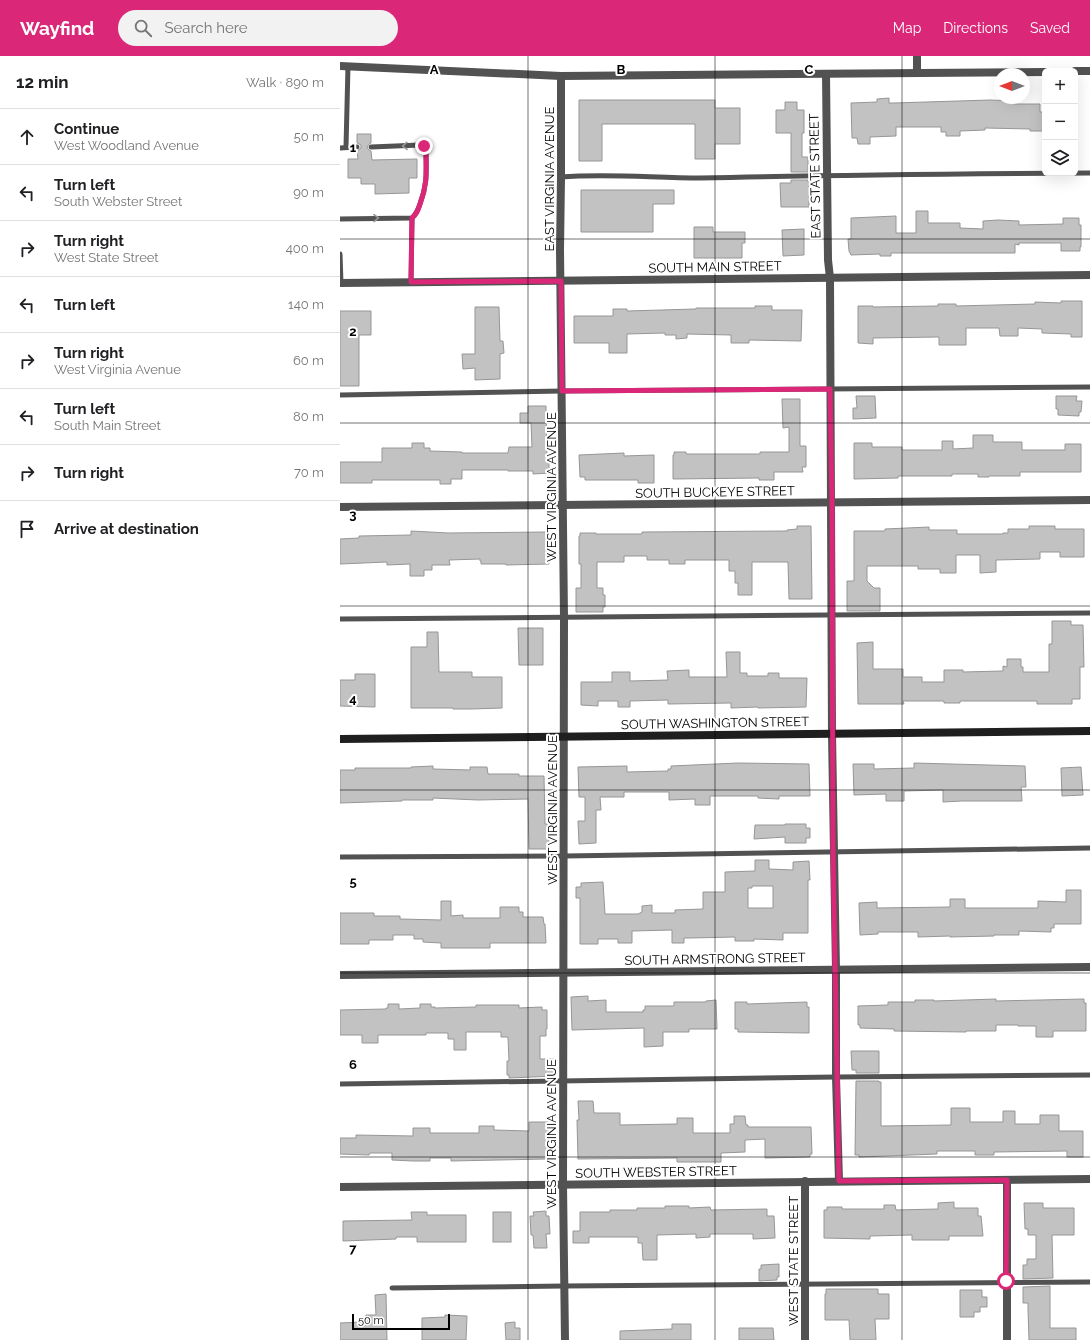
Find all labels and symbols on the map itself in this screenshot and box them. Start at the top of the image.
text: A [430,62,439,77]
text: B [617,62,626,77]
text: C [805,62,814,77]
north arrow [994,68,1030,104]
street label: EAST VIRGINIA AVENUE [542,106,557,252]
street label: EAST STATE STREET [806,113,824,239]
route end [415,137,433,155]
text: 1 [350,140,357,155]
one-way arrow [402,142,408,150]
one-way arrow [373,214,379,222]
street label: SOUTH MAIN STREET [648,258,782,276]
text: 2 [349,324,357,339]
street label: WEST VIRGINIA AVENUE [544,412,559,562]
street label: SOUTH BUCKEYE STREET [635,483,795,501]
text: 3 [349,507,357,522]
text: 4 [349,691,357,706]
street label: SOUTH WASHINGTON STREET [621,714,809,732]
street label: WEST VIRGINIA AVENUE [545,735,560,885]
text: 5 [349,874,357,889]
street label: SOUTH ARMSTRONG STREET [624,950,806,968]
text: 6 [349,1057,357,1072]
street label: WEST VIRGINIA AVENUE [544,1059,559,1209]
street label: SOUTH WEBSTER STREET [575,1163,737,1181]
street label: WEST STATE STREET [786,1196,801,1326]
text: 7 [349,1241,357,1256]
route start [997,1272,1015,1290]
scale bar [352,1312,450,1331]

